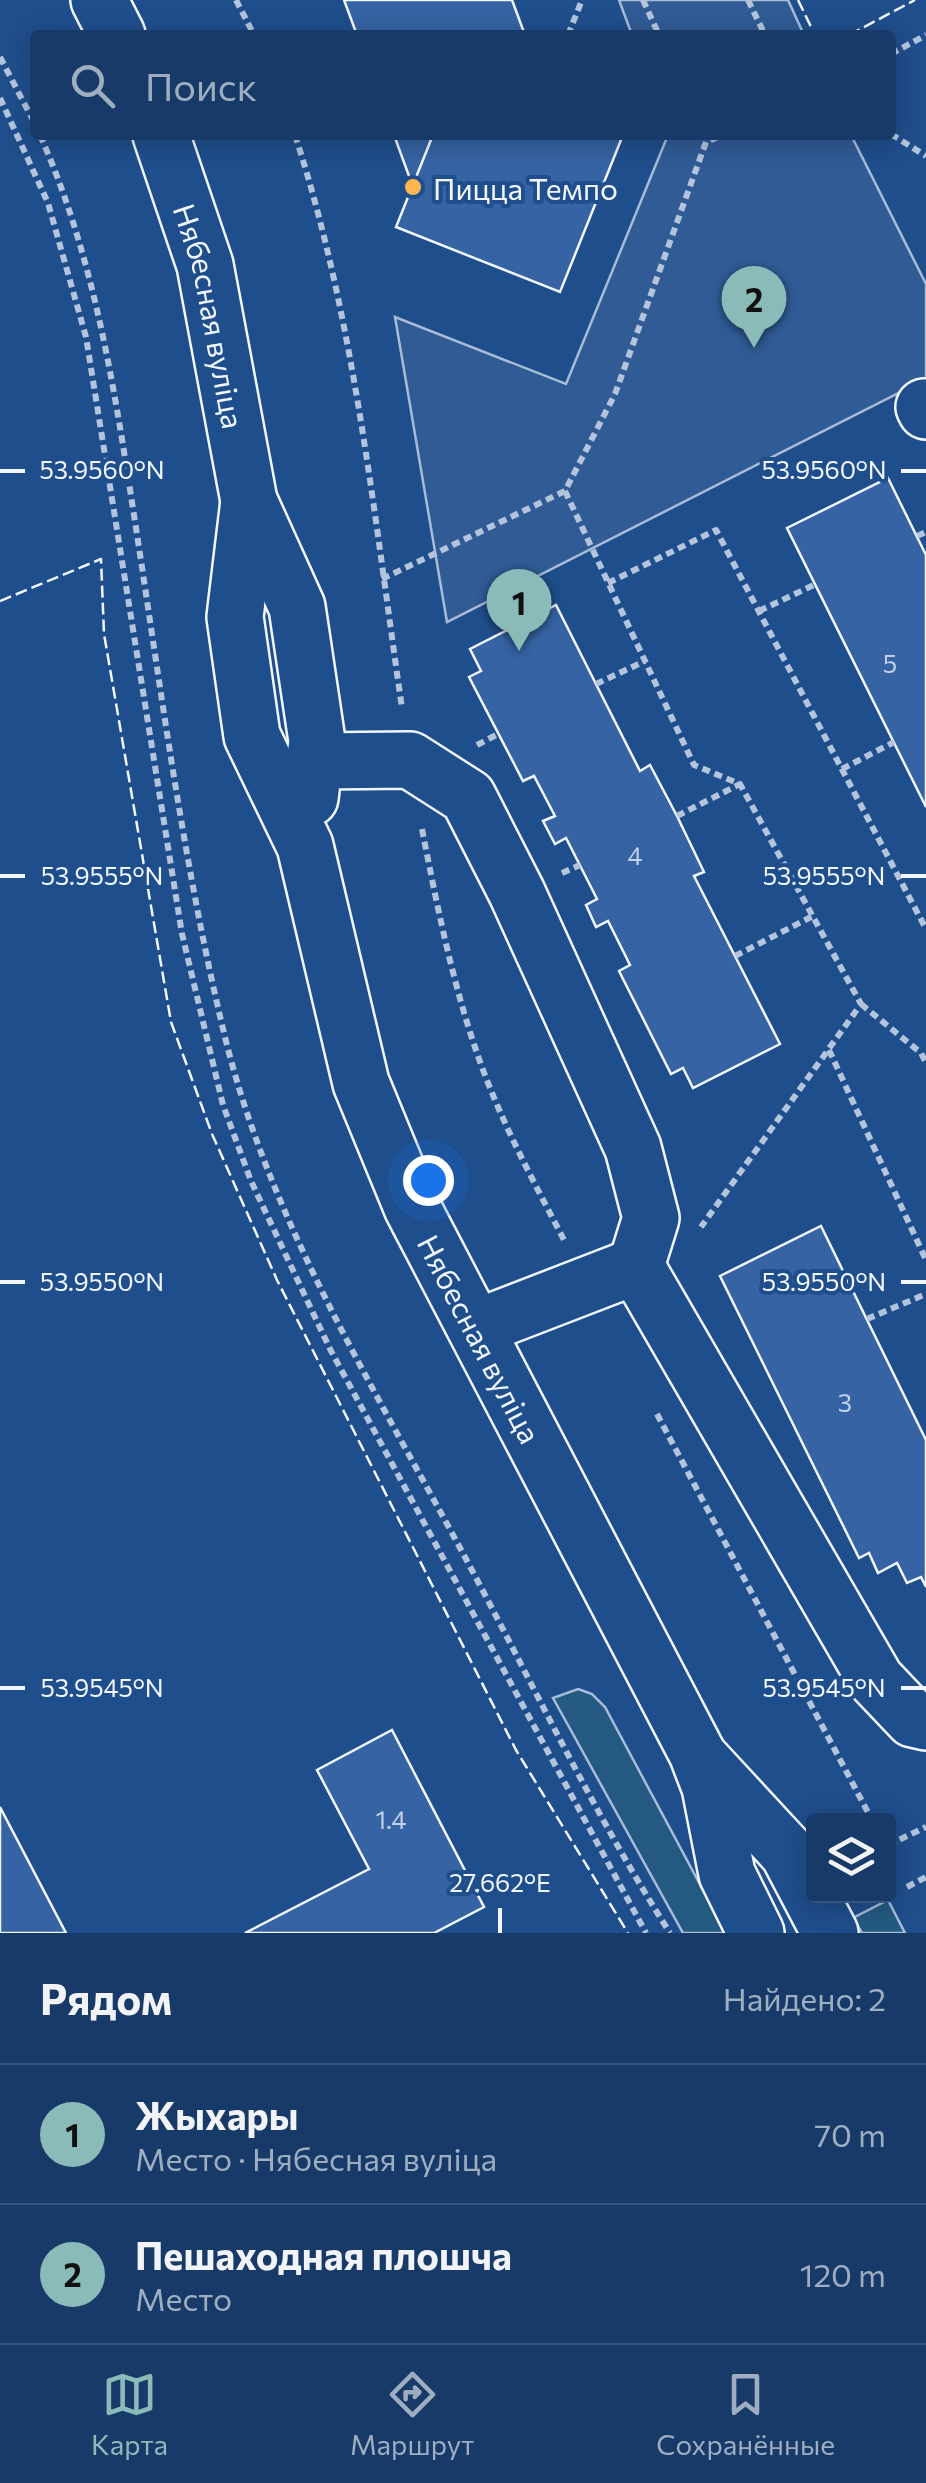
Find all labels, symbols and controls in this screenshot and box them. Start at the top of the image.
search box [30,30,896,140]
icon: search [65,58,120,113]
text: Поиск [145,62,257,109]
place label: Пицца Темпо [433,169,618,206]
marker: Пицца Темпо [402,176,424,198]
street label: Нябесная вуліца [167,198,254,431]
pin: 2 [722,266,786,348]
text: 53.9560°N [39,454,165,484]
text: 53.9560°N [761,454,887,484]
pin: 1 [486,568,552,651]
house number: 5 [883,648,897,678]
house number: 4 [627,840,643,870]
text: 53.9555°N [41,860,163,890]
text: 53.9555°N [763,860,885,890]
your location [403,1155,454,1206]
street label: Нябесная вуліца [411,1228,550,1449]
text: 53.9550°N [40,1266,164,1296]
text: 53.9550°N [762,1266,886,1296]
house number: 3 [838,1387,852,1417]
text: 53.9545°N [40,1672,164,1702]
text: 53.9545°N [762,1672,886,1702]
house number: 1.4 [375,1804,407,1834]
map controls [806,1813,896,1903]
button: layers [806,1813,896,1903]
text: 27.662°E [449,1867,551,1897]
text: Рядом [40,1972,172,2024]
text: Найдено: 2 [723,1978,886,2018]
text: Жыхары [135,2091,299,2138]
text: 1 [65,2114,80,2154]
text: 70 m [814,2114,886,2154]
text: Место · Нябесная вуліца [135,2138,497,2178]
text: Пешаходная плошча [135,2231,512,2278]
text: 2 [63,2254,82,2294]
text: 120 m [800,2254,886,2294]
text: Место [135,2278,232,2318]
tab: Карта [91,2367,168,2461]
tab: Маршрут [350,2367,474,2461]
tab: Сохранённые [656,2367,835,2461]

